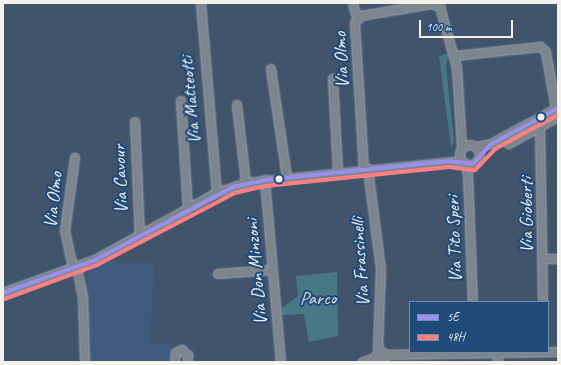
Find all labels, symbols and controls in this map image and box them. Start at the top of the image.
scale bar [421,12,515,38]
text: 100 m [426,19,452,35]
street label: Via Olmo [329,31,355,89]
street label: Via Matteotti [176,55,206,145]
unlabelled marker [536,112,546,122]
street label: Via Cavour [108,144,134,214]
street label: Via Olmo [40,171,68,229]
unlabelled marker [274,174,284,184]
street label: Via Gioberti [516,177,538,253]
street label: Via Tito Speri [442,195,468,283]
street label: Via Frassinelli [346,216,376,308]
street label: Via Don Minzoni [241,218,273,326]
park label: Parco [300,288,336,310]
legend [409,301,549,353]
text: 5E [447,309,459,325]
text: 48H [447,329,465,345]

